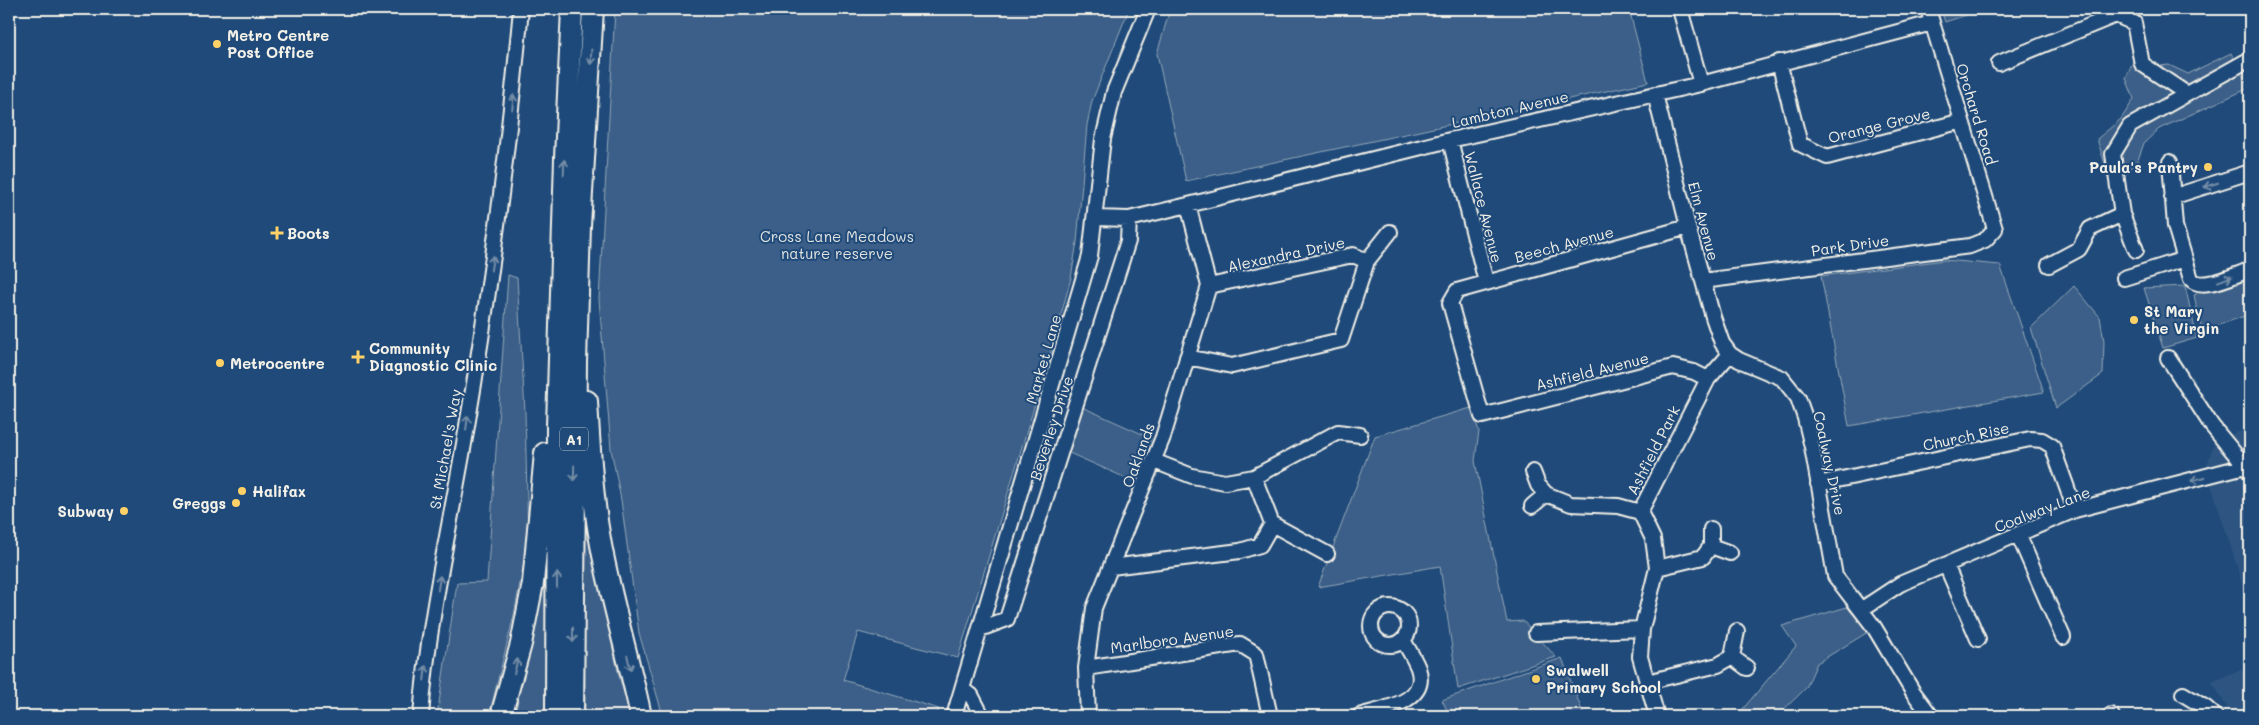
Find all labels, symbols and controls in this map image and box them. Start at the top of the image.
place label: Metro Centre Post Office [227,25,329,62]
marker: Metro Centre Post Office [211,38,223,50]
one-way arrow [586,49,595,65]
street label: Orchard Road [1952,61,2002,167]
street label: Lambton Avenue [1450,86,1570,132]
one-way arrow [508,94,517,110]
street label: Orange Grove [1826,103,1932,147]
street label: Wallace Avenue [1460,149,1508,265]
place label: Paula's Pantry [2089,157,2198,177]
one-way arrow [560,159,569,175]
marker: Paula's Pantry [2202,161,2214,173]
street label: Elm Avenue [1684,179,1724,263]
one-way arrow [2203,180,2219,190]
street label: Beech Avenue [1512,221,1616,267]
place label: Boots [287,223,330,243]
park label: Cross Lane Meadows nature reserve [760,226,914,263]
marker: Boots [271,227,283,239]
street label: Park Drive [1810,230,1890,260]
street label: Alexandra Drive [1225,232,1347,276]
one-way arrow [487,255,497,271]
one-way arrow [2217,274,2232,283]
place label: St Mary the Virgin [2144,301,2219,338]
street label: Market Lane [1021,312,1065,406]
marker: St Mary the Virgin [2128,314,2140,326]
place label: Community Diagnostic Clinic [369,338,497,375]
street label: Ashfield Avenue [1533,347,1651,395]
marker: Community Diagnostic Clinic [351,350,365,364]
place label: Metrocentre [230,353,325,373]
marker: Metrocentre [214,357,226,369]
street label: Beverley Drive [1025,373,1077,483]
street label: St Michael's Way [425,387,465,511]
street label: Ashfield Park [1622,402,1684,498]
street label: Coalway Drive [1809,409,1851,517]
one-way arrow [462,416,472,432]
street label: Church Rise [1921,417,2011,455]
street label: Oaklands [1117,420,1159,490]
road number: A1 [560,428,588,450]
one-way arrow [569,464,579,481]
one-way arrow [2190,475,2206,485]
place label: Halifax [252,481,306,501]
street label: Coalway Lane [1991,482,2093,536]
marker: Halifax [236,485,248,497]
place label: Greggs [172,493,226,513]
marker: Greggs [230,497,242,509]
place label: Subway [58,501,114,521]
marker: Subway [118,505,130,517]
one-way arrow [552,572,561,588]
one-way arrow [434,576,444,592]
street label: Marlboro Avenue [1109,620,1235,658]
one-way arrow [568,627,578,643]
one-way arrow [625,655,634,671]
one-way arrow [511,659,521,675]
place label: Swalwell Primary School [1546,660,1661,697]
one-way arrow [420,665,430,681]
marker: Swalwell Primary School [1530,673,1542,685]

